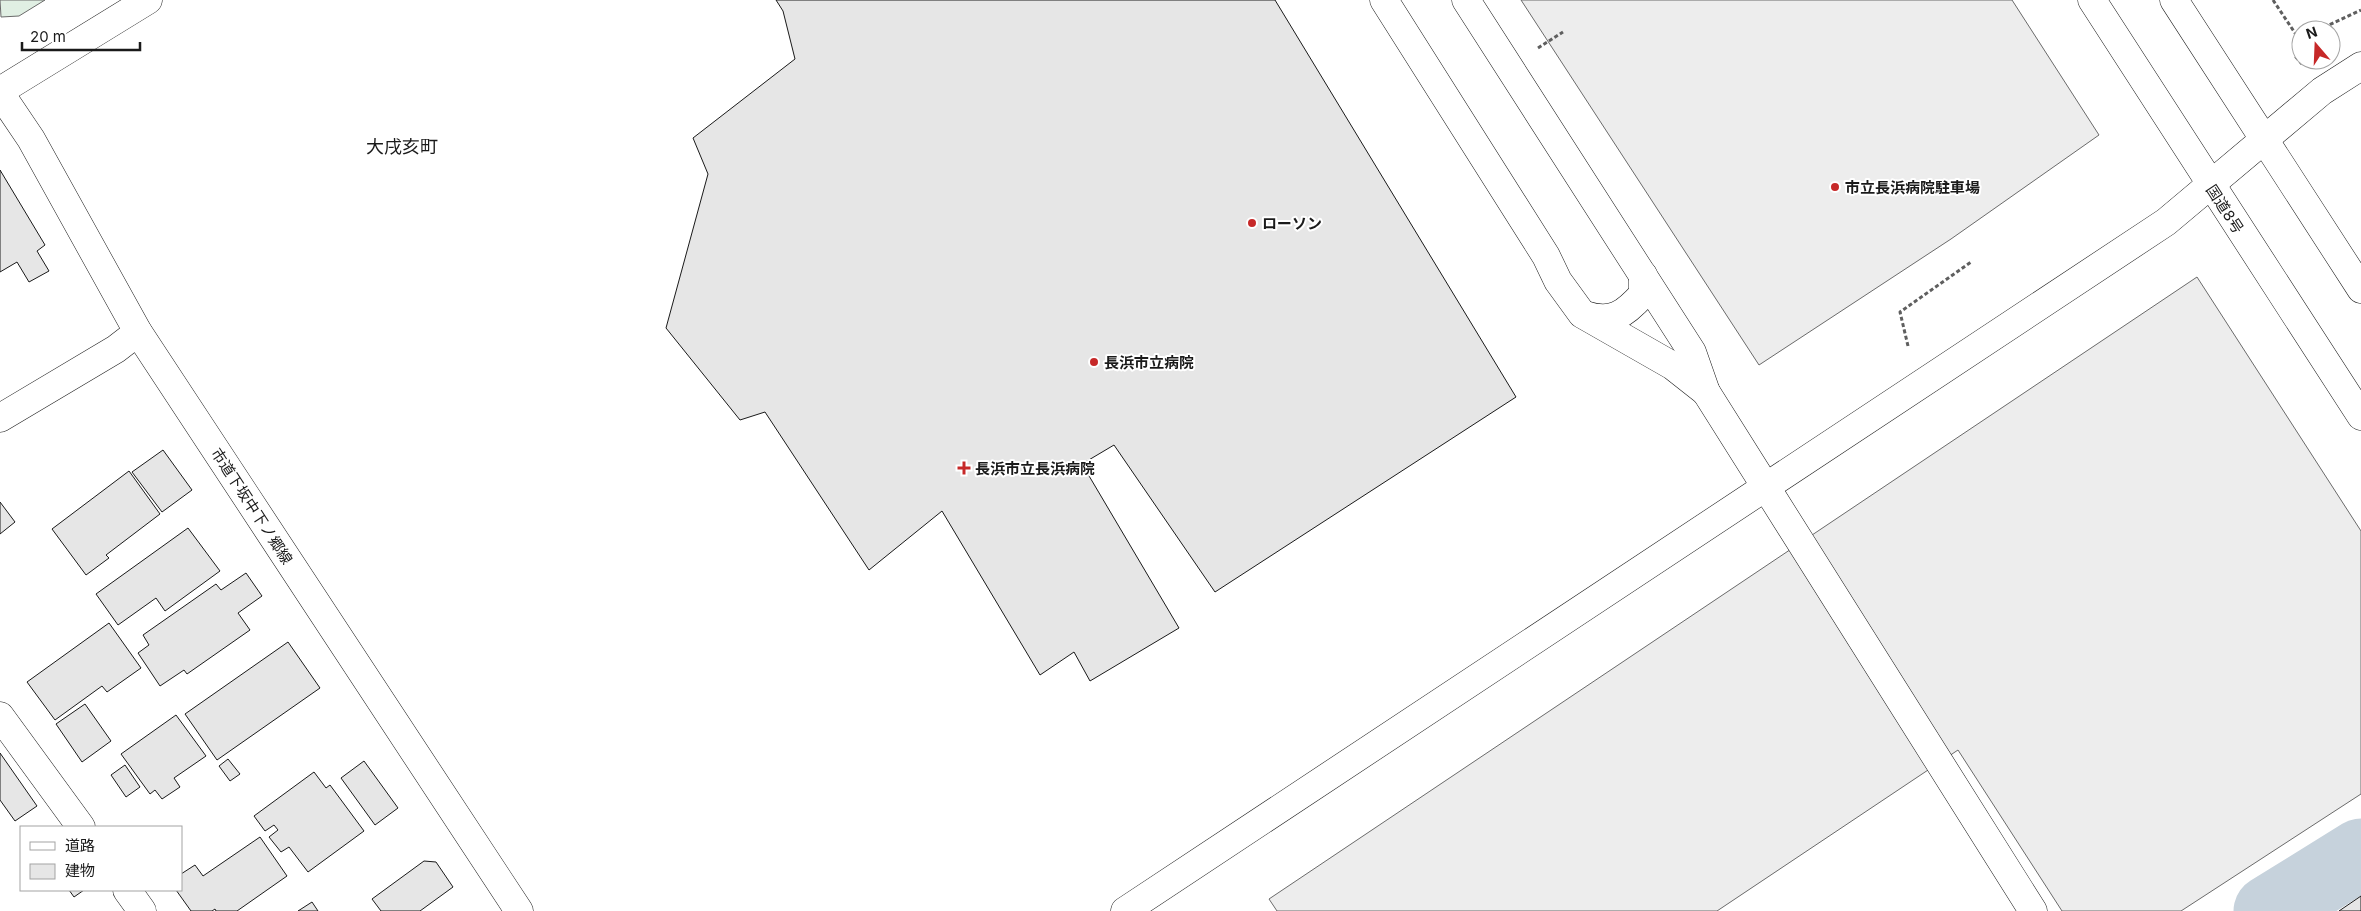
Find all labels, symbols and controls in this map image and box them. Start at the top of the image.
scale bar [22,20,140,52]
north arrow [2291,20,2341,70]
text: N [2304,22,2319,42]
text: 20 m [30,27,66,46]
district label: 大戌亥町 [366,136,438,157]
place label: 市立長浜病院駐車場 [1845,178,1980,197]
marker: 市立長浜病院駐車場 [1829,181,1841,193]
street label: 国道8号 [2202,181,2248,237]
place label: ローソン [1262,214,1322,233]
marker: ローソン [1246,217,1258,229]
place label: 長浜市立病院 [1104,353,1194,372]
marker: 長浜市立病院 [1088,356,1100,368]
street label: 市道下坂中下ノ郷線 [207,444,297,568]
place label: 長浜市立長浜病院 [975,459,1095,478]
marker: 長浜市立長浜病院 [957,461,971,475]
legend [20,826,182,891]
text: 道路 [65,836,95,855]
text: 建物 [65,861,95,880]

